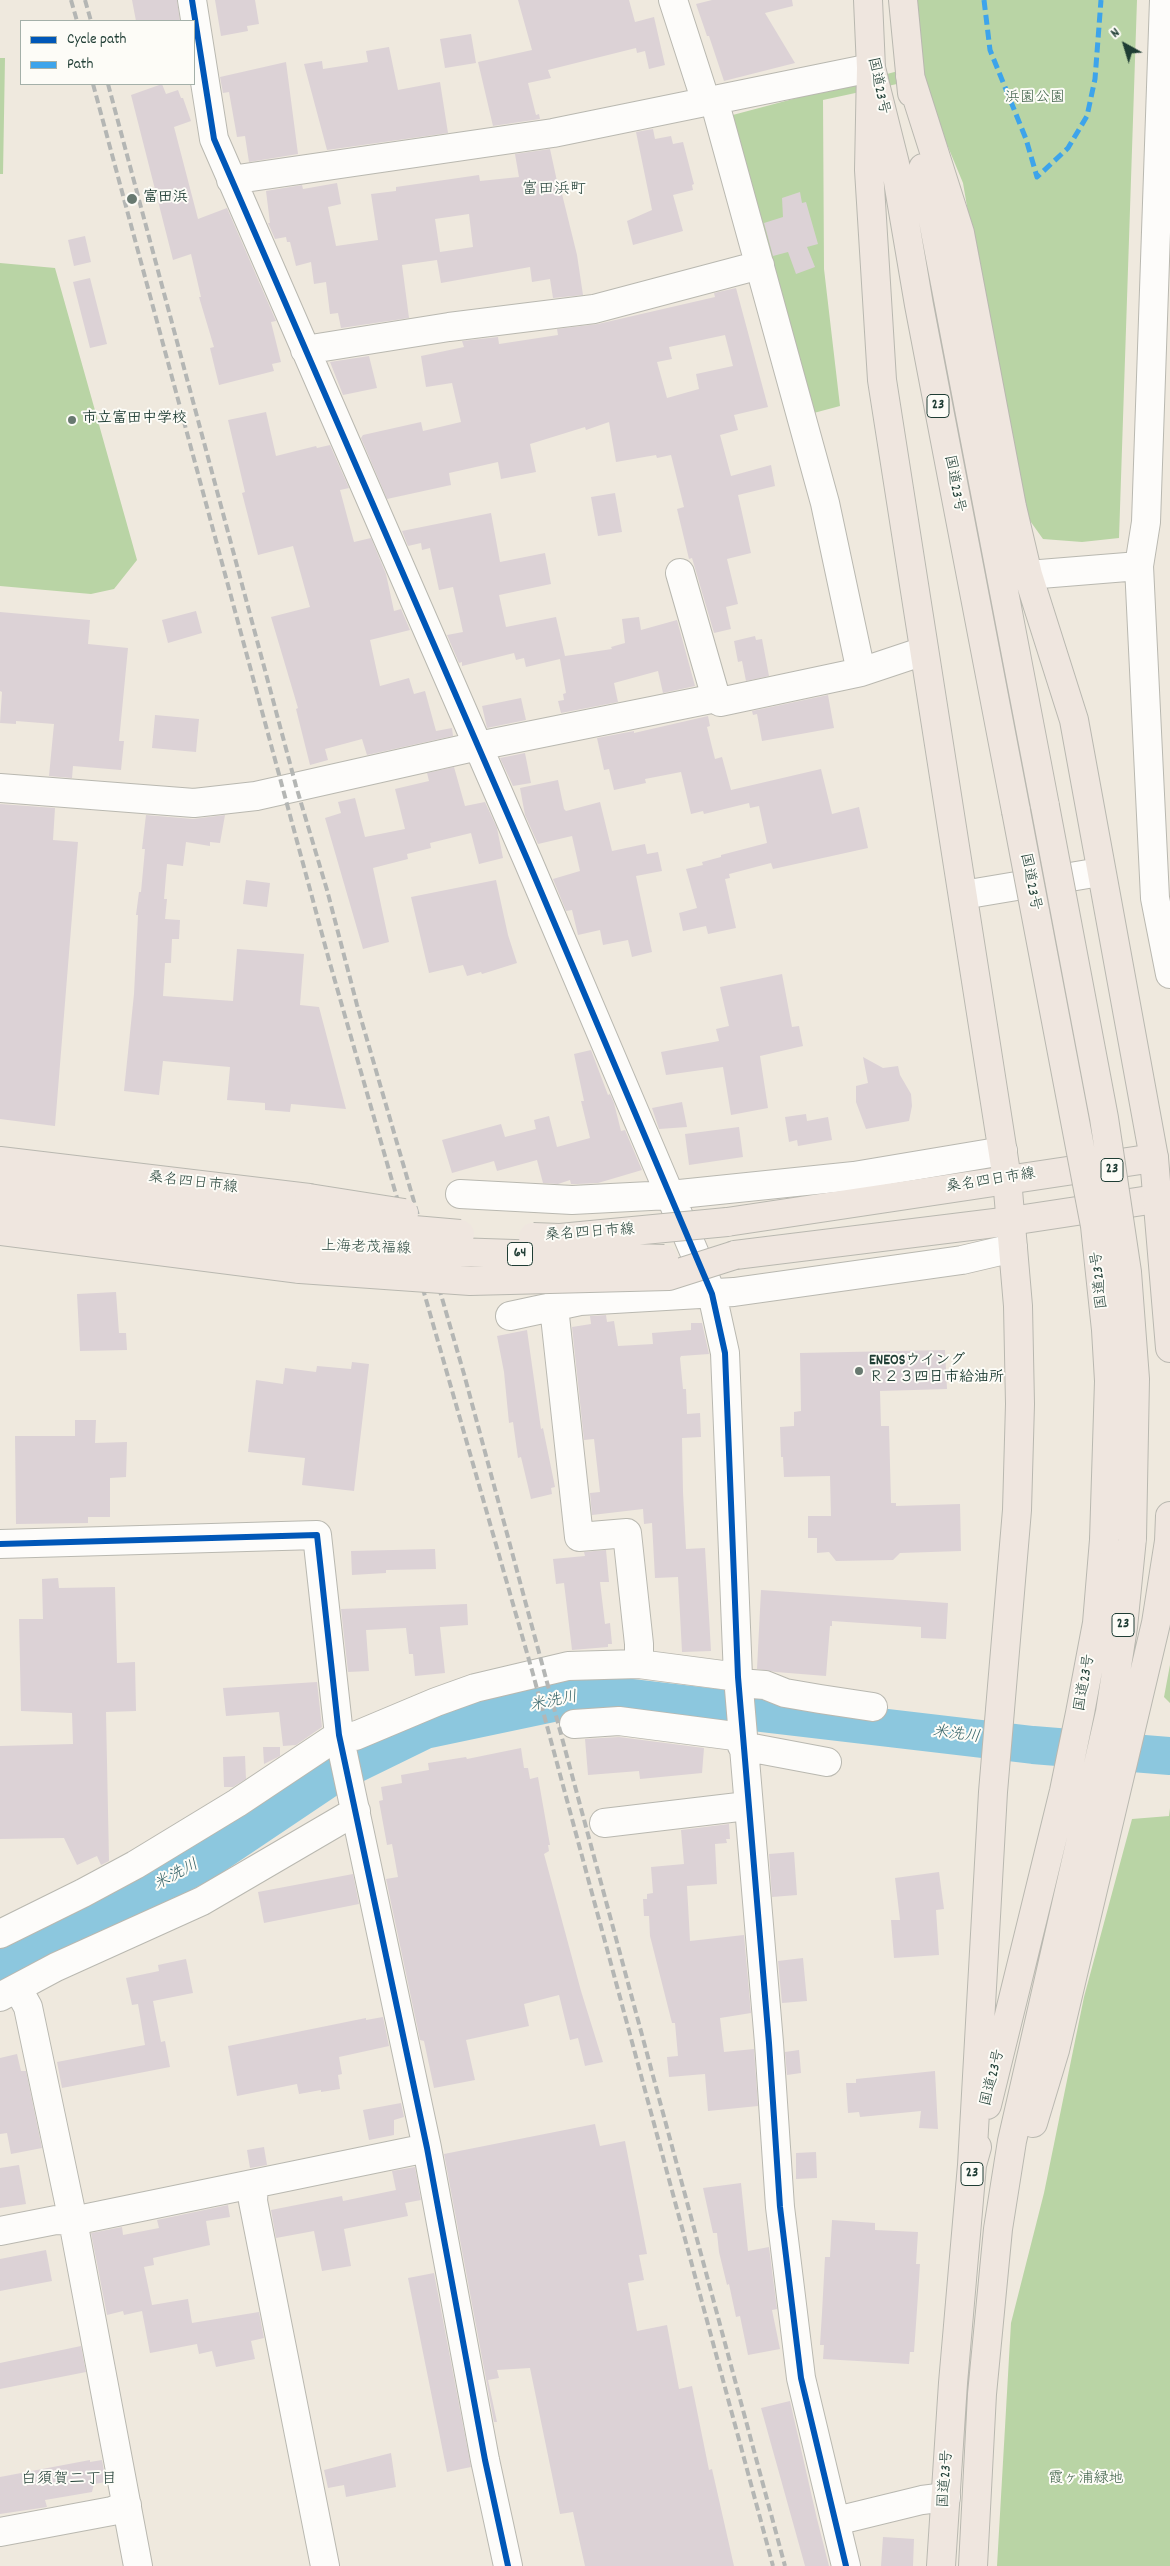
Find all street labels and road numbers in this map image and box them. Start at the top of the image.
street label: 国道23号 [862,56,892,116]
road number: 23 [927,394,949,418]
street label: 国道23号 [939,454,967,514]
street label: 国道23号 [1015,852,1043,912]
road number: 23 [1101,1158,1123,1182]
street label: 桑名四日市線 [945,1166,1037,1198]
street label: 桑名四日市線 [147,1170,239,1198]
street label: 桑名四日市線 [544,1222,636,1246]
street label: 上海老茂福線 [321,1238,411,1260]
road number: 64 [508,1242,532,1266]
street label: 国道23号 [1089,1250,1113,1310]
road number: 23 [1112,1614,1134,1636]
street label: 国道23号 [1072,1653,1100,1713]
street label: 国道23号 [978,2048,1010,2108]
road number: 23 [961,2162,983,2186]
street label: 国道23号 [936,2449,958,2509]

